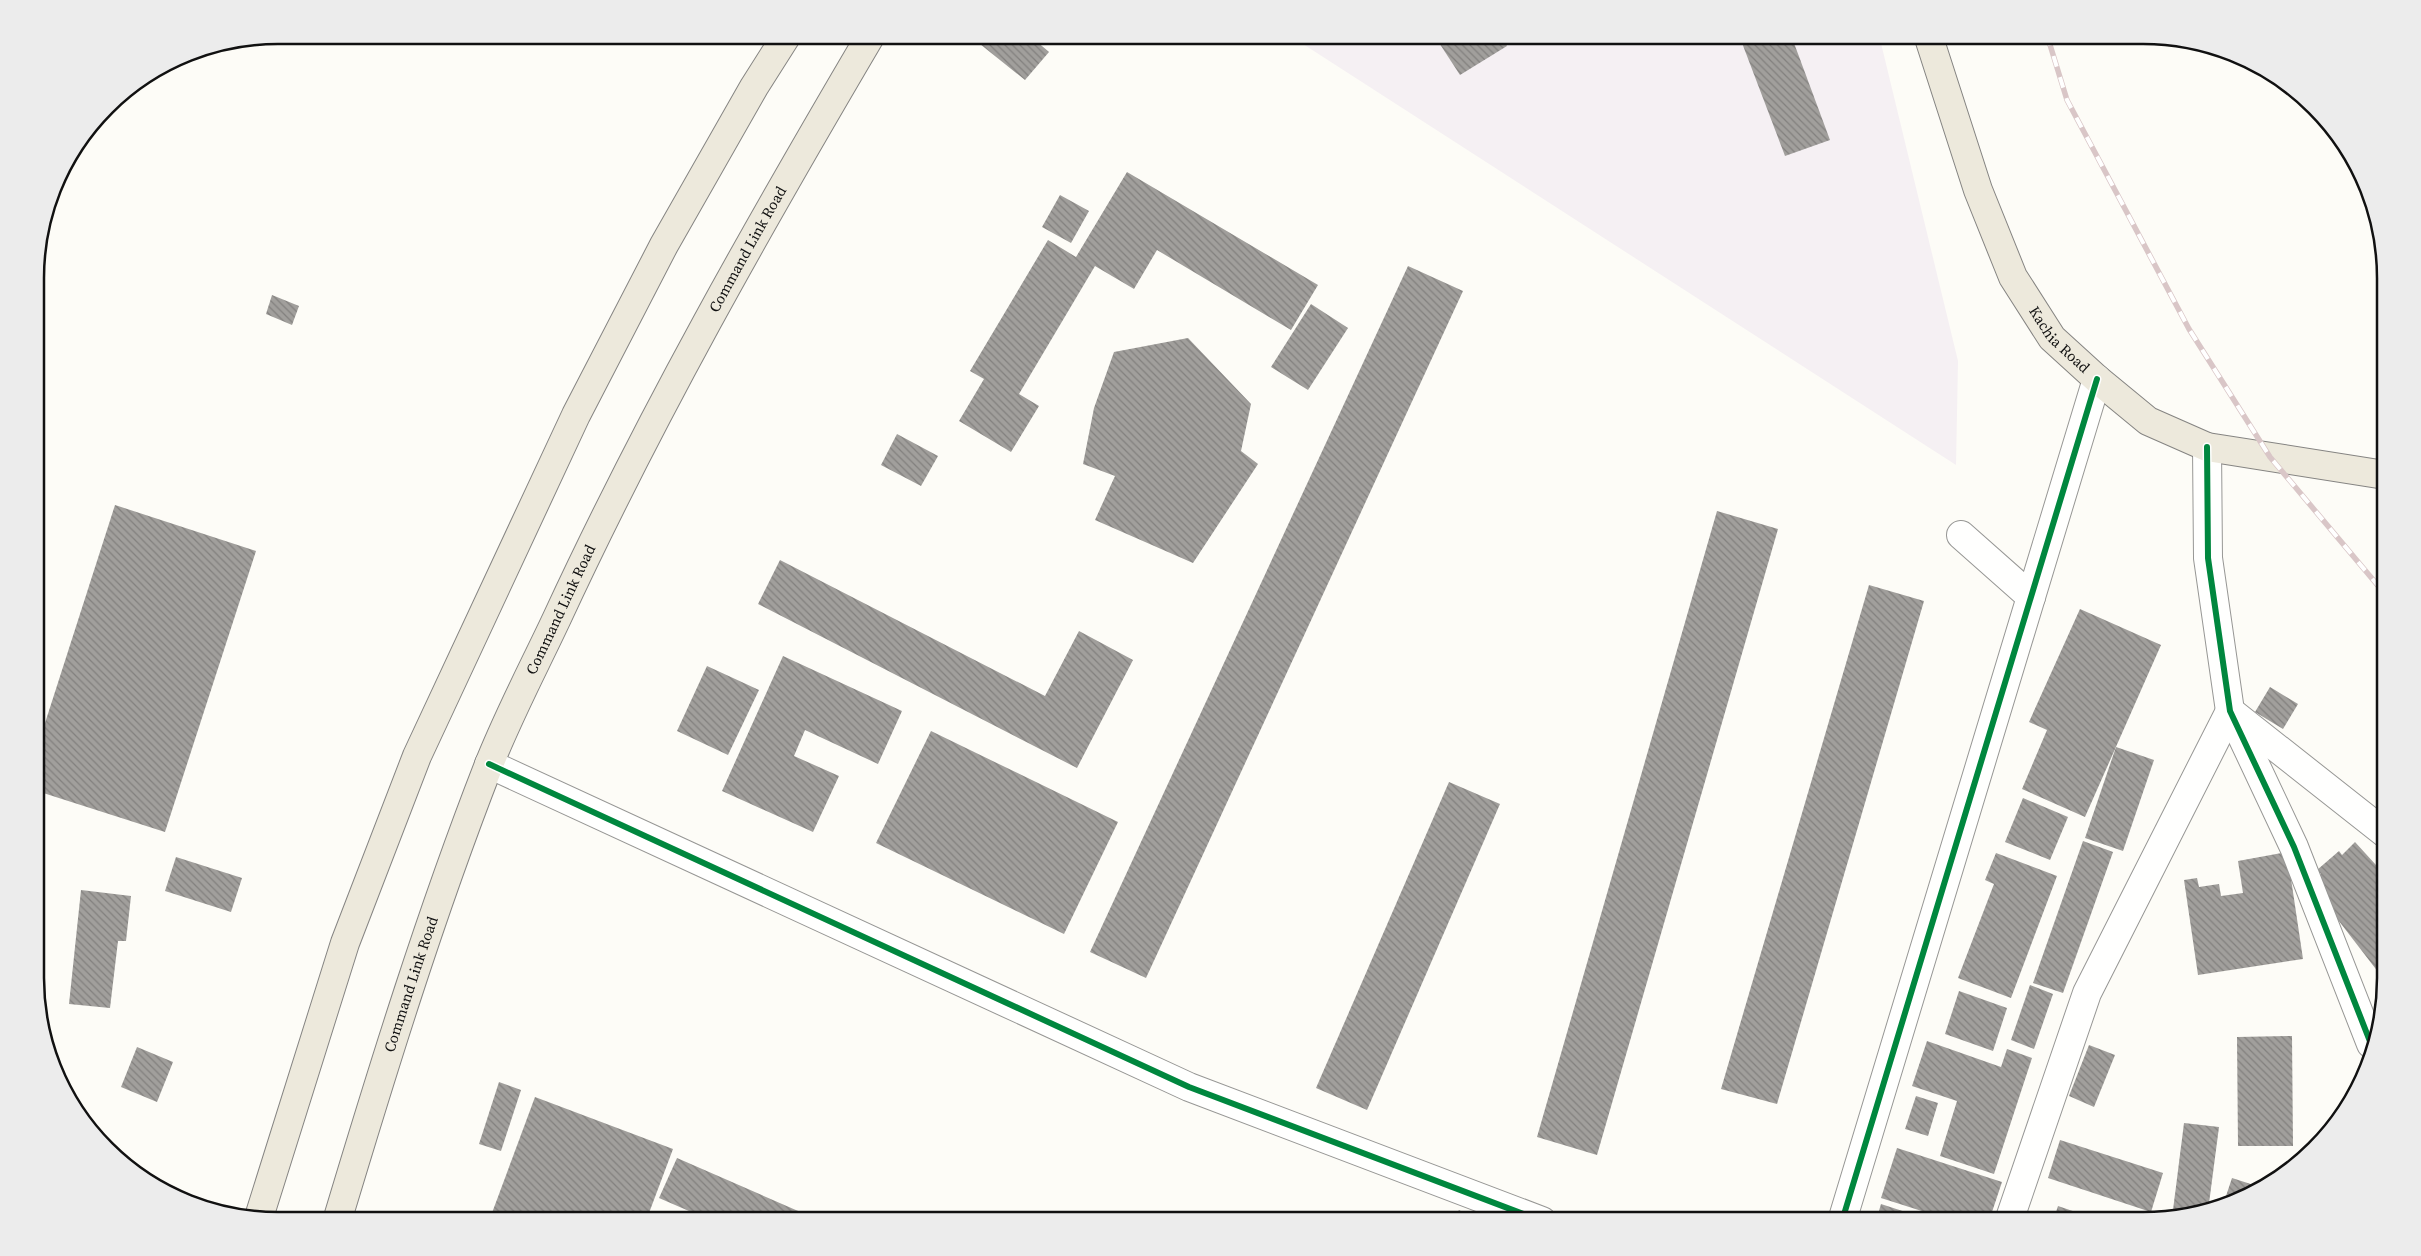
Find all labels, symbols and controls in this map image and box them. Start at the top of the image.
street label: Command Link Road [703,182,791,316]
street label: Kachia Road [2024,302,2095,378]
street label: Command Link Road [520,540,601,678]
street label: Command Link Road [379,913,443,1055]

